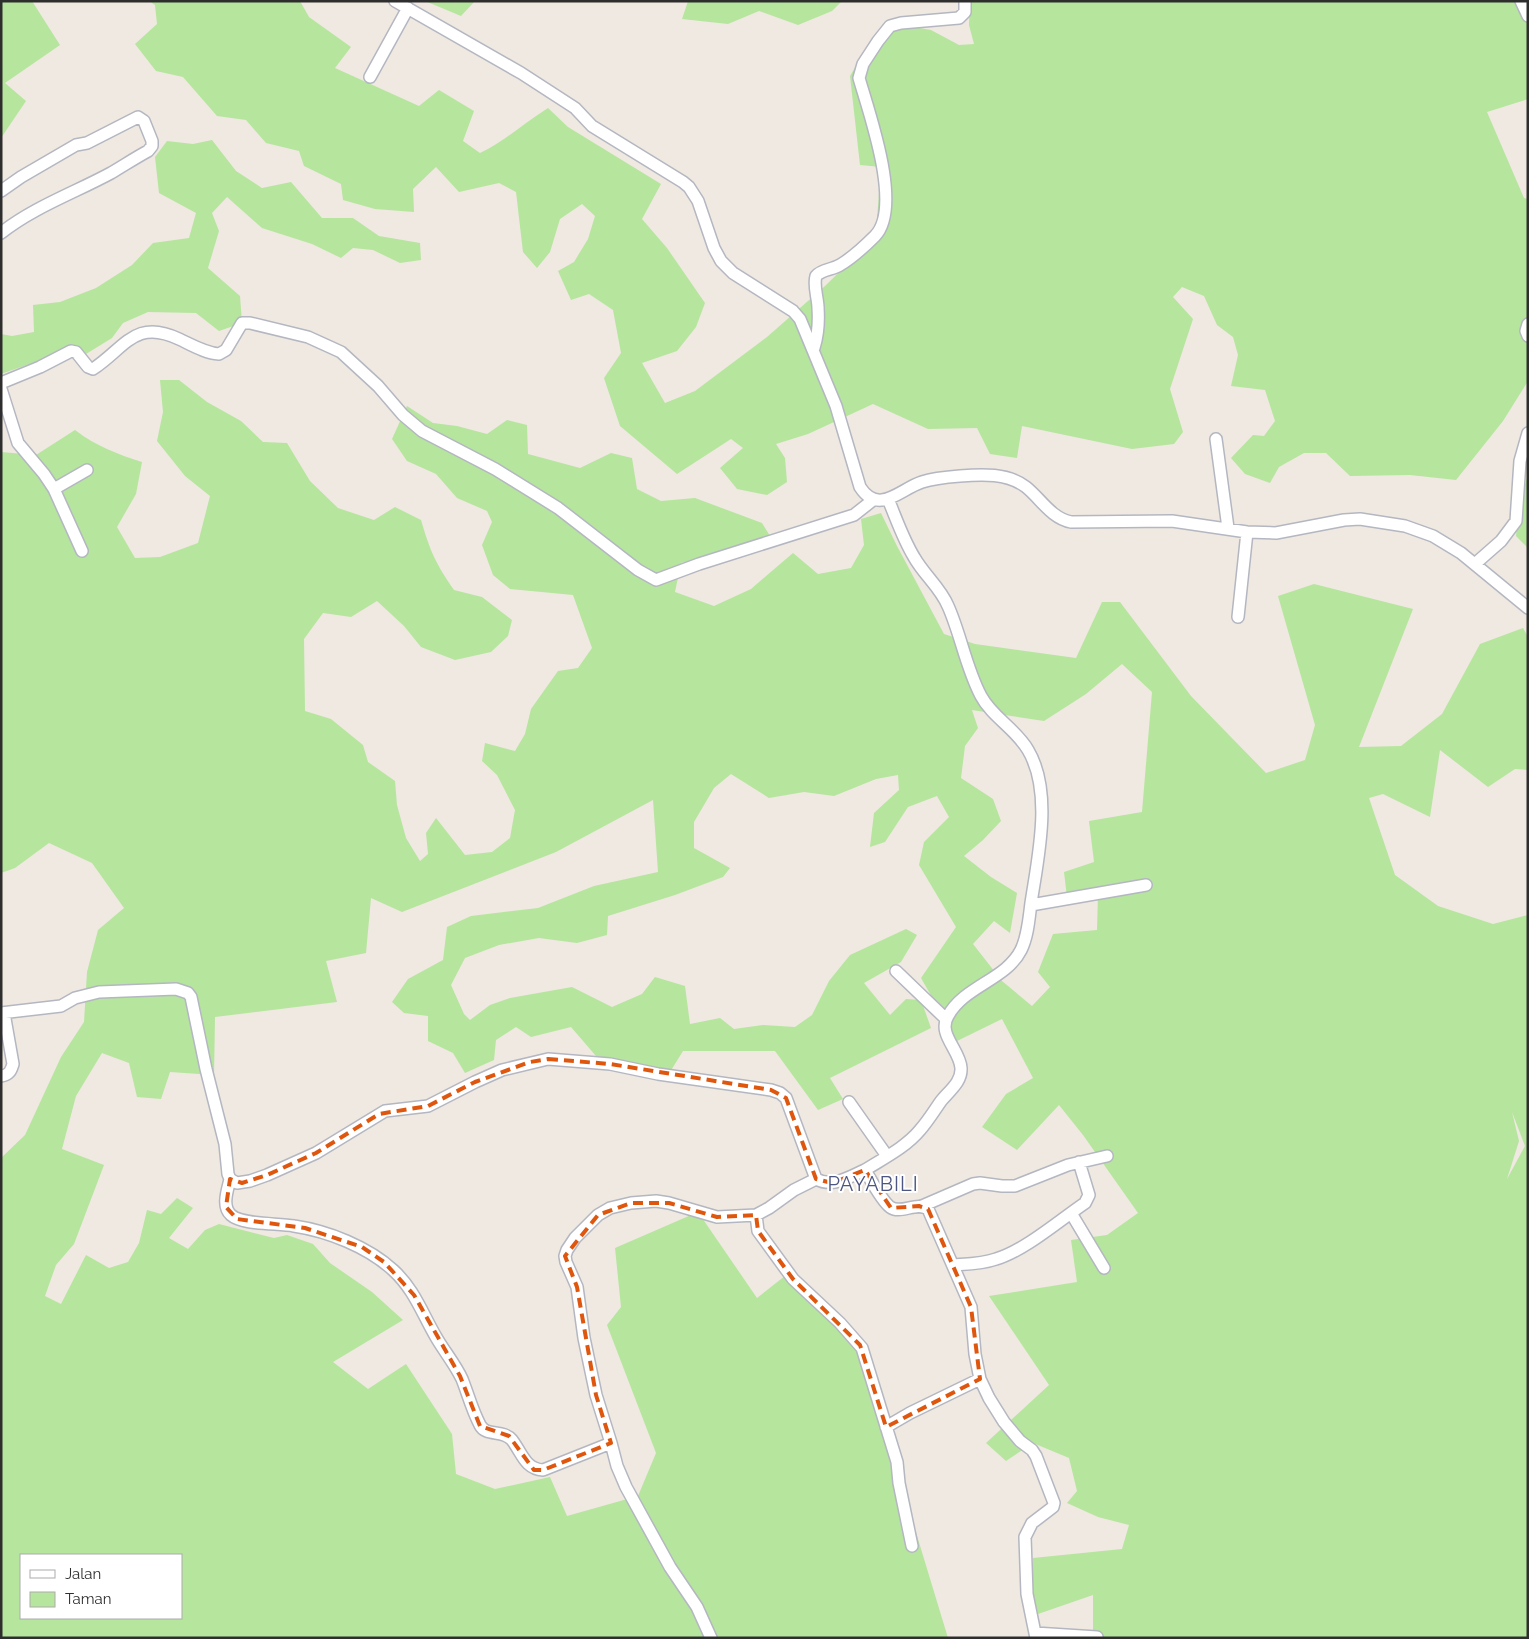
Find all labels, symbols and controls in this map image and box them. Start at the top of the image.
district label: PAYABILI [827,1172,919,1196]
legend [20,1554,182,1619]
text: Jalan [65,1565,101,1583]
text: Taman [65,1590,111,1608]

